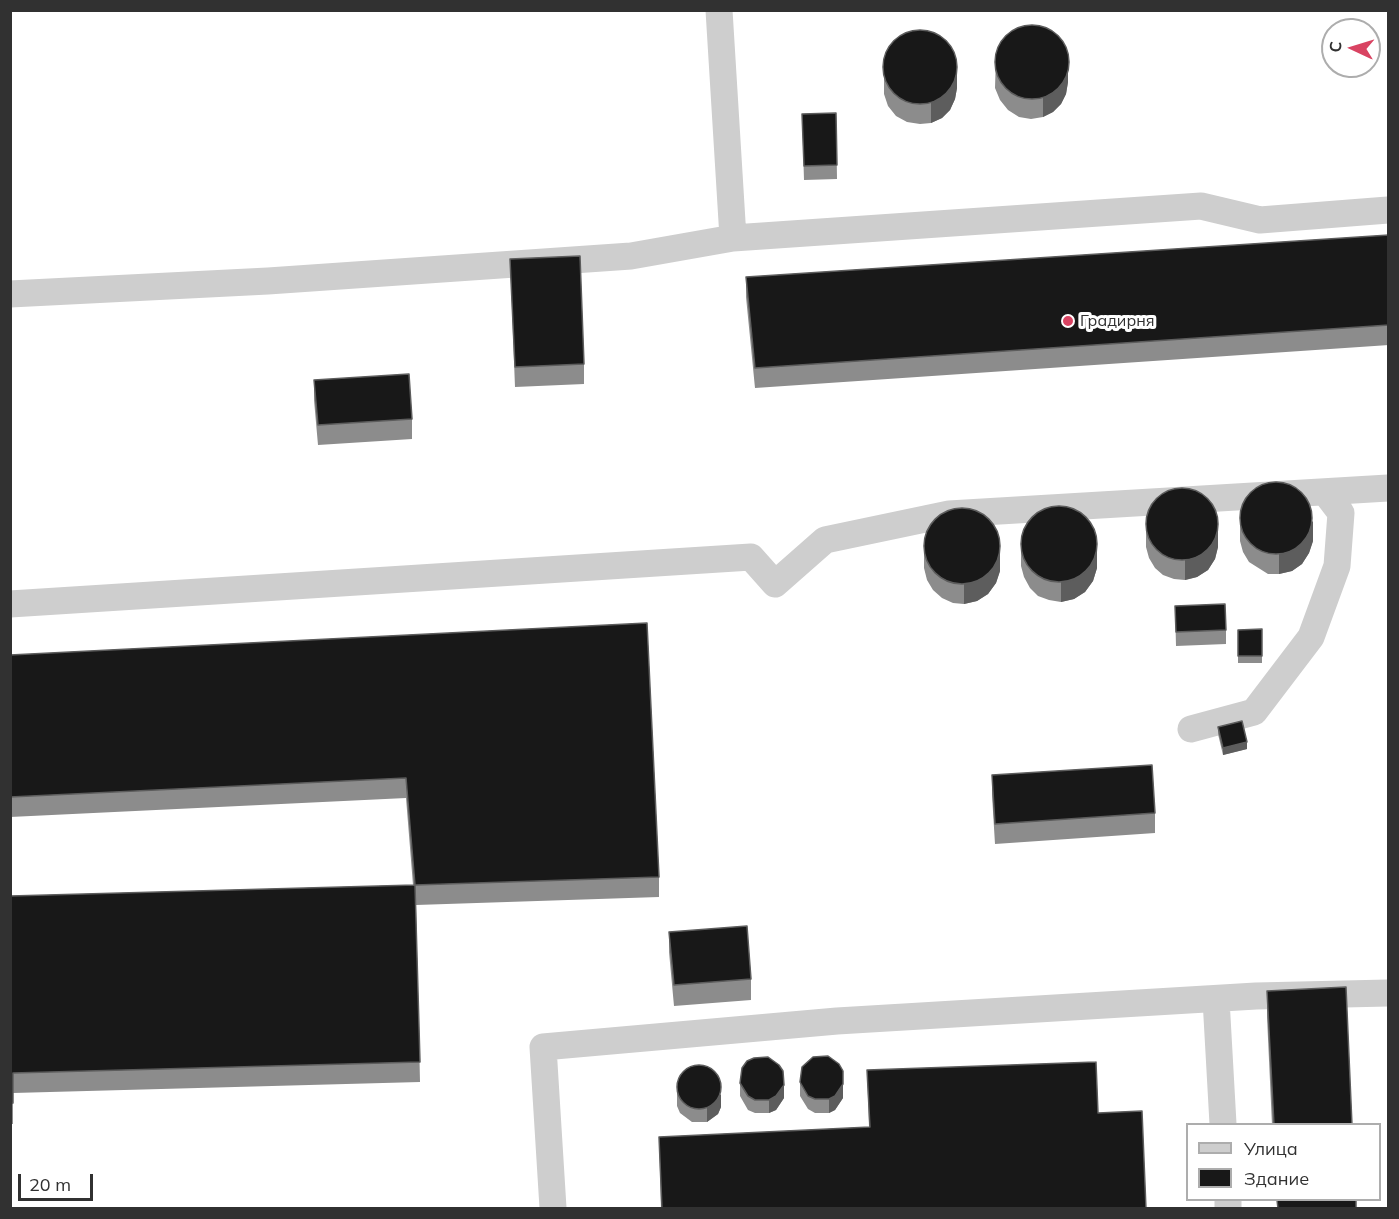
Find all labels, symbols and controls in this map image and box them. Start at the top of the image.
north arrow [1321,18,1381,78]
text: С [1325,41,1345,53]
place label: Градирня [1080,311,1154,331]
marker: Градирня [1061,314,1075,328]
legend [1186,1123,1381,1201]
text: Улица [1244,1137,1298,1160]
scale bar [21,1162,96,1200]
text: Здание [1244,1167,1309,1190]
text: 20 m [29,1173,71,1196]

